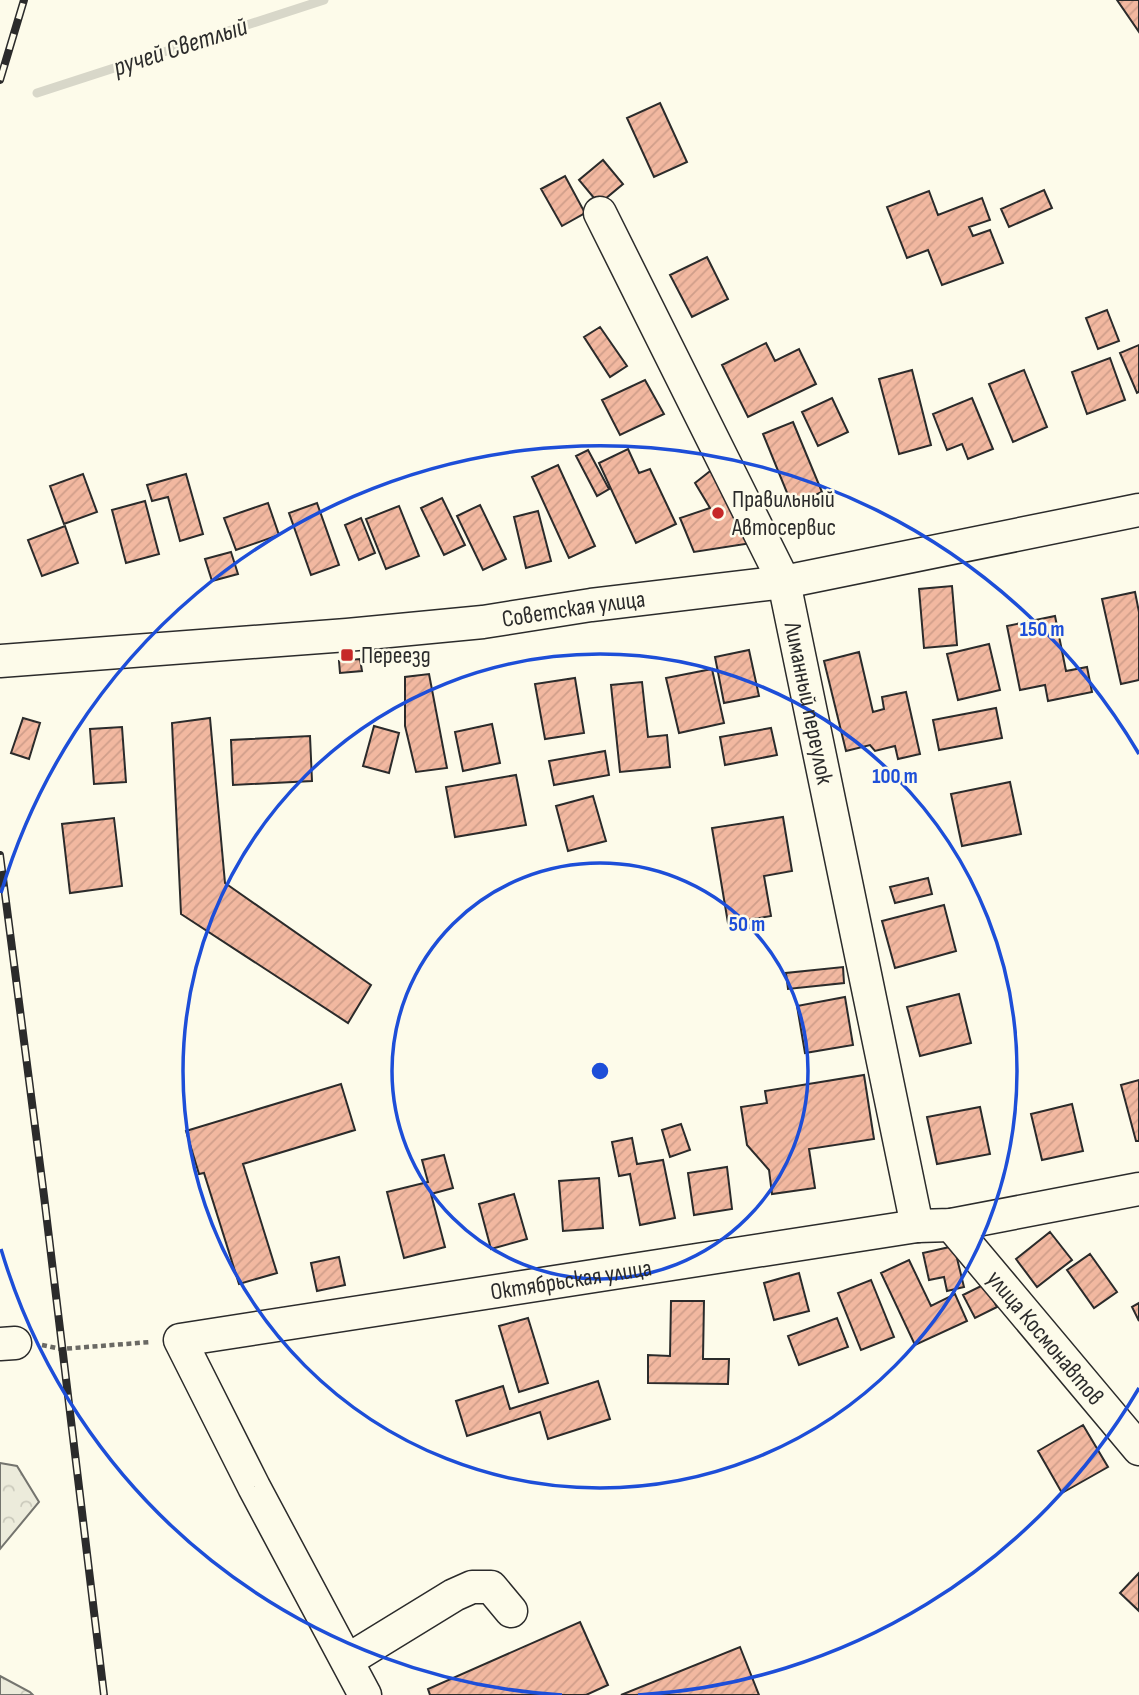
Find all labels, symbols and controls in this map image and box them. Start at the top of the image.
water label: ручей Светлый [109,11,252,84]
place label: Правильный Автосервис [731,485,836,542]
marker: Правильный Автосервис [710,505,726,521]
street label: Советская улица [500,585,647,634]
text: 150 m [1020,617,1064,642]
street label: Лиманный переулок [777,619,840,788]
place label: Переезд [361,641,431,670]
marker: Переезд [339,647,355,663]
text: 100 m [872,764,918,789]
text: 50 m [729,912,765,937]
centre of rings [588,1059,612,1083]
street label: Октябрьская улица [488,1253,654,1307]
street label: улица Космонавтов [980,1265,1110,1411]

